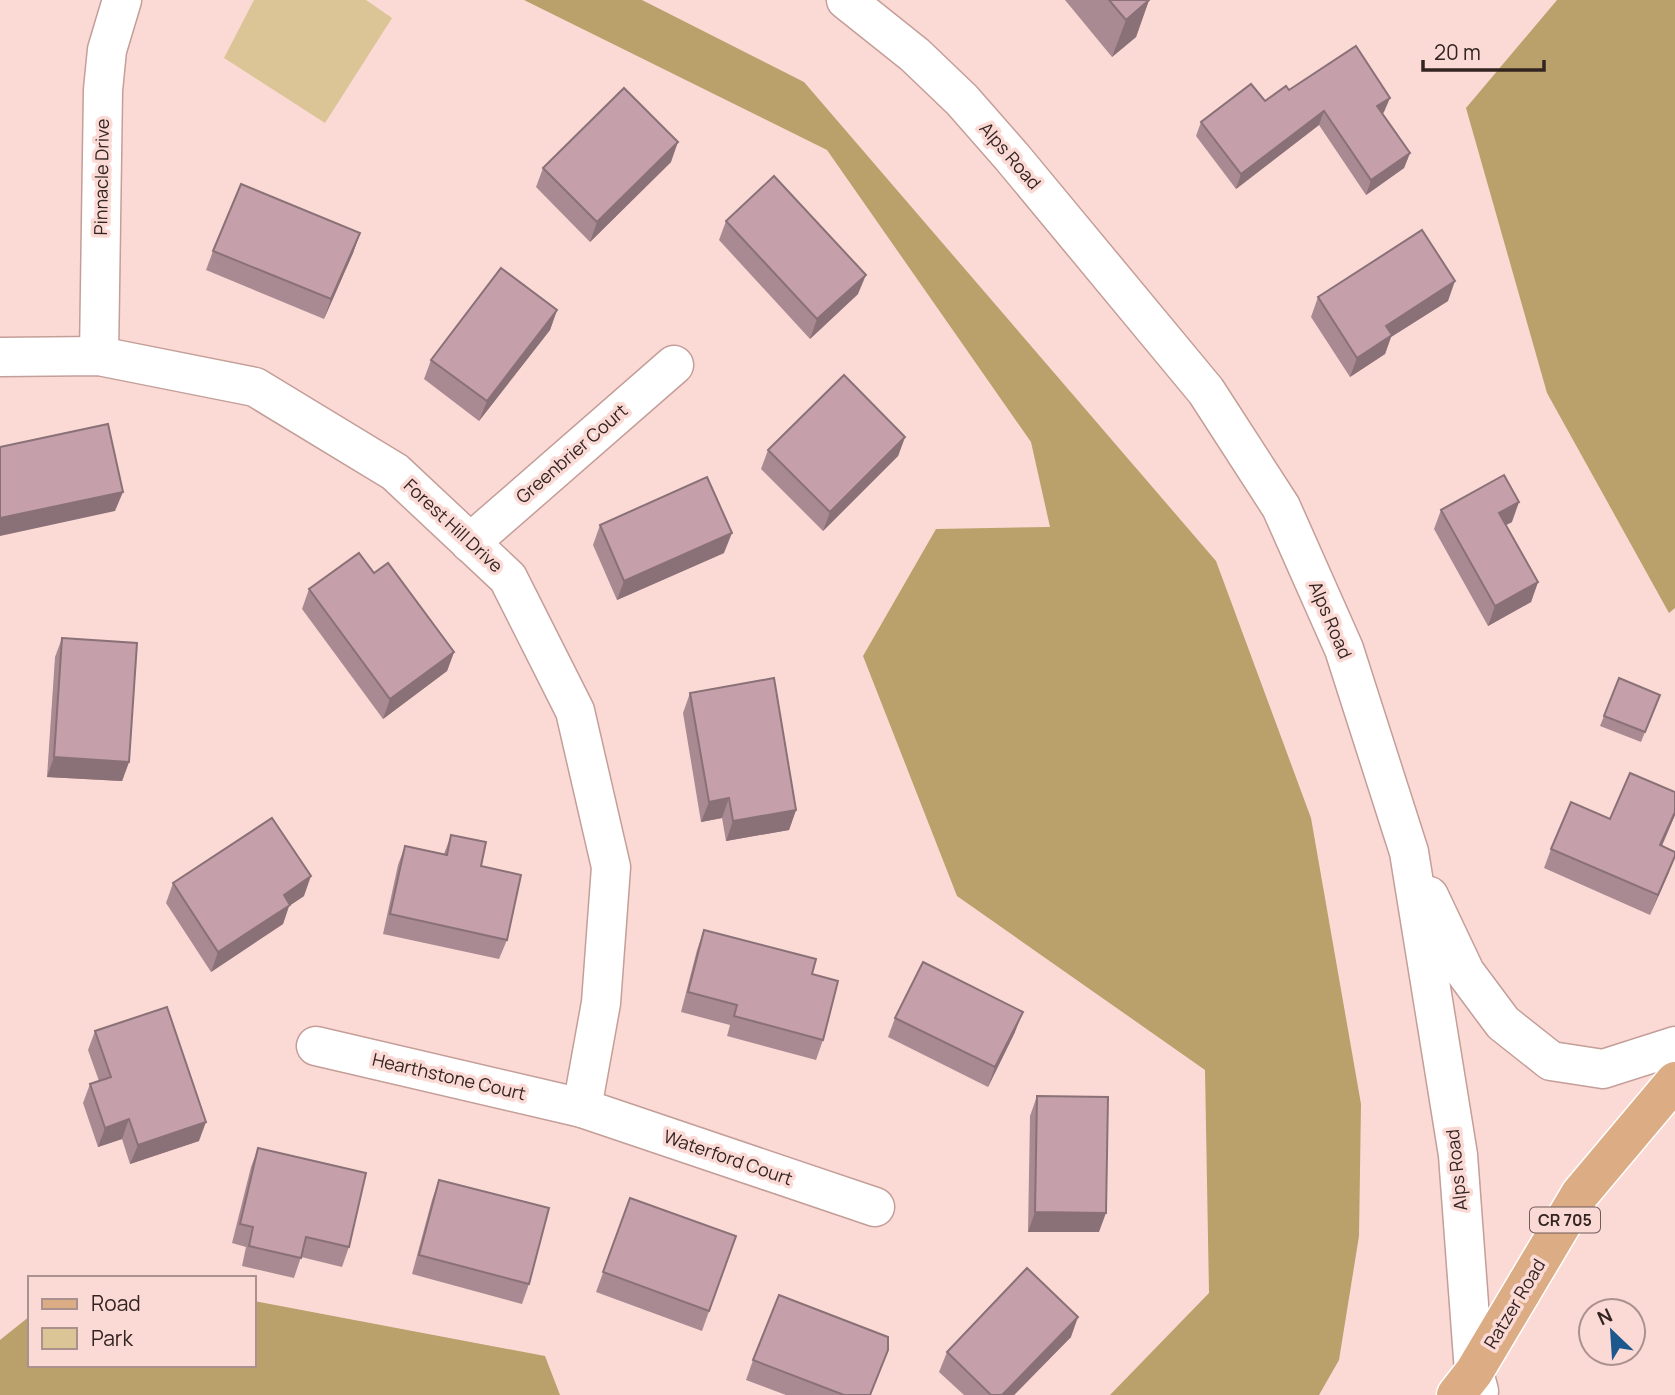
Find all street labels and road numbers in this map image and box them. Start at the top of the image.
street label: Alps Road [975,117,1047,194]
street label: Pinnacle Drive [88,119,114,235]
street label: Greenbrier Court [511,398,632,508]
street label: Forest Hill Drive [399,473,508,577]
street label: Alps Road [1304,577,1358,662]
street label: Hearthstone Court [370,1047,528,1105]
street label: Waterford Court [661,1124,796,1190]
street label: Alps Road [1440,1128,1472,1212]
road number: CR 705 [1530,1208,1600,1232]
street label: Ratzer Road [1478,1254,1550,1353]

